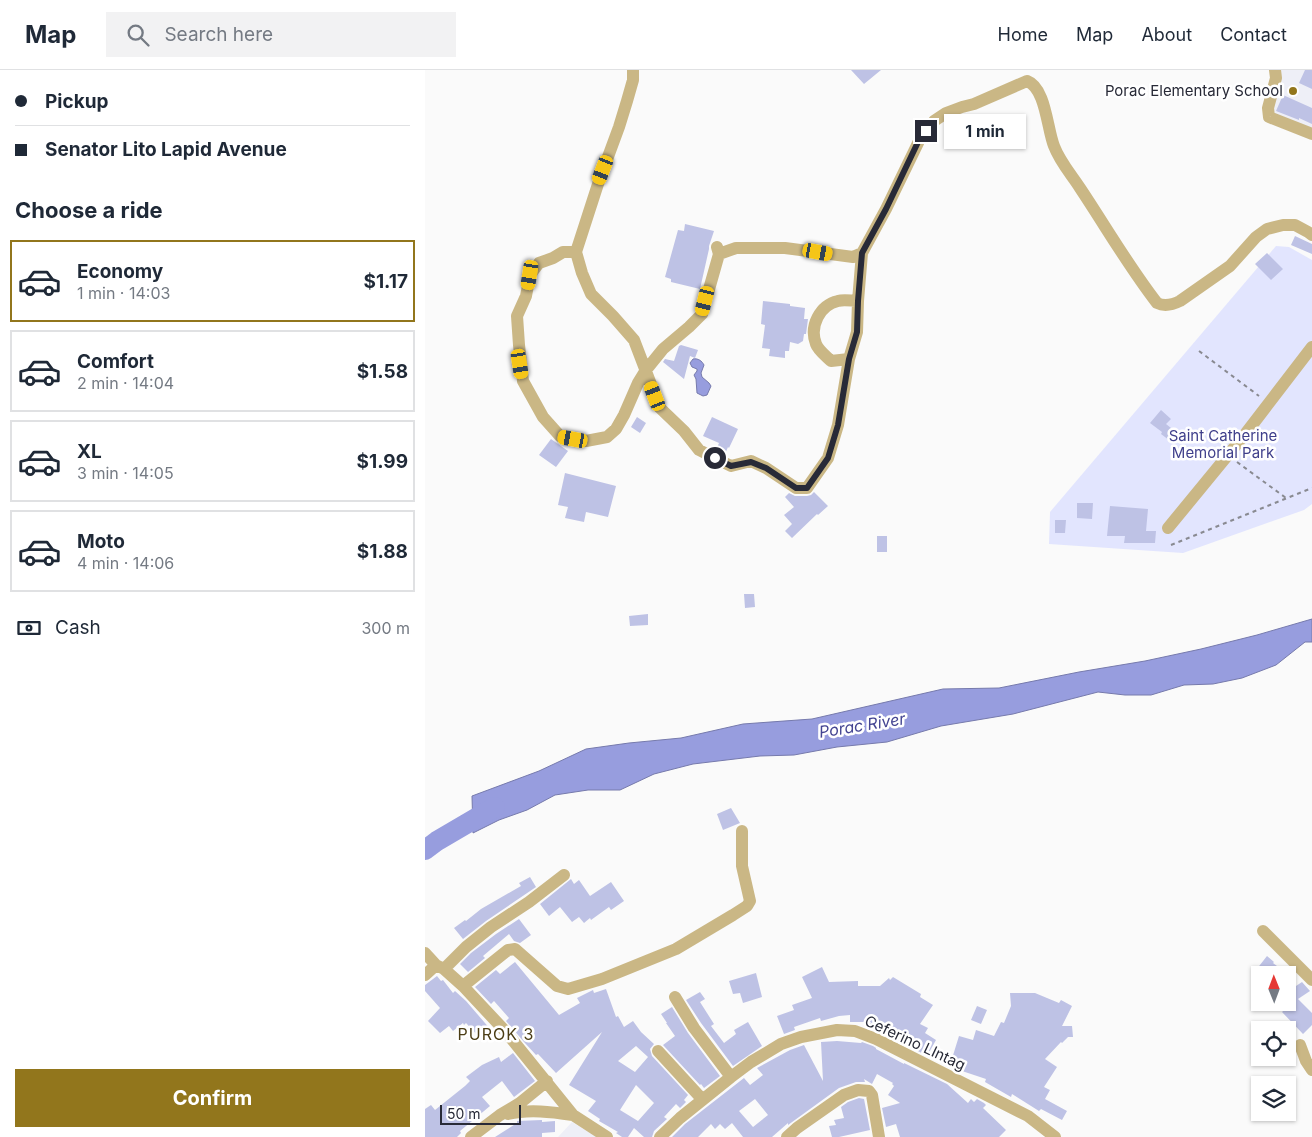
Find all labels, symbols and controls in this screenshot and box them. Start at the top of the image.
search box [106,12,456,57]
text: Map [25,20,76,49]
icon: search [124,21,152,49]
text: Search here [164,23,273,46]
text: Home [998,24,1048,45]
text: Map [1076,24,1113,45]
text: About [1141,24,1192,45]
text: Contact [1220,24,1287,45]
place label: Porac Elementary School [1105,81,1283,100]
marker: Porac Elementary School [1287,85,1299,97]
text: Pickup [45,90,108,113]
callout: 1 min [943,114,1026,148]
route end [915,120,937,142]
text: 1 min [965,121,1005,141]
text: Senator Lito Lapid Avenue [45,138,287,161]
car [590,153,615,187]
text: Choose a ride [15,197,163,223]
car [801,242,834,262]
icon: car [17,259,62,304]
car [520,259,539,291]
text: Economy [77,260,163,283]
text: $1.17 [363,270,408,293]
text: 1 min · 14:03 [77,283,170,303]
car [694,285,715,317]
car [510,348,529,380]
icon: car [17,349,62,394]
text: Comfort [77,350,154,373]
text: $1.58 [357,360,408,383]
text: 2 min · 14:04 [77,373,174,393]
car [642,379,667,413]
park label: Saint Catherine Memorial Park [1169,426,1277,462]
car [556,429,589,449]
icon: car [17,439,62,484]
text: XL [77,440,102,463]
route start [704,447,726,469]
text: $1.99 [357,450,408,473]
text: 3 min · 14:05 [77,463,174,483]
icon: car [17,529,62,574]
text: Moto [77,530,125,553]
text: $1.88 [357,540,408,563]
text: 4 min · 14:06 [77,553,174,573]
icon: cash [15,614,43,642]
text: Cash [55,616,101,639]
text: 300 m [361,618,410,638]
water label: Porac River [817,708,908,742]
north arrow [1251,966,1296,1011]
map controls [1251,966,1296,1121]
street label: Ceferino LIntag [862,1011,969,1074]
button: locate [1251,1021,1296,1066]
district label: PUROK 3 [458,1024,534,1044]
button: Confirm [15,1069,410,1127]
button: layers [1251,1076,1296,1121]
scale bar [440,1102,521,1125]
text: 50 m [447,1105,481,1122]

